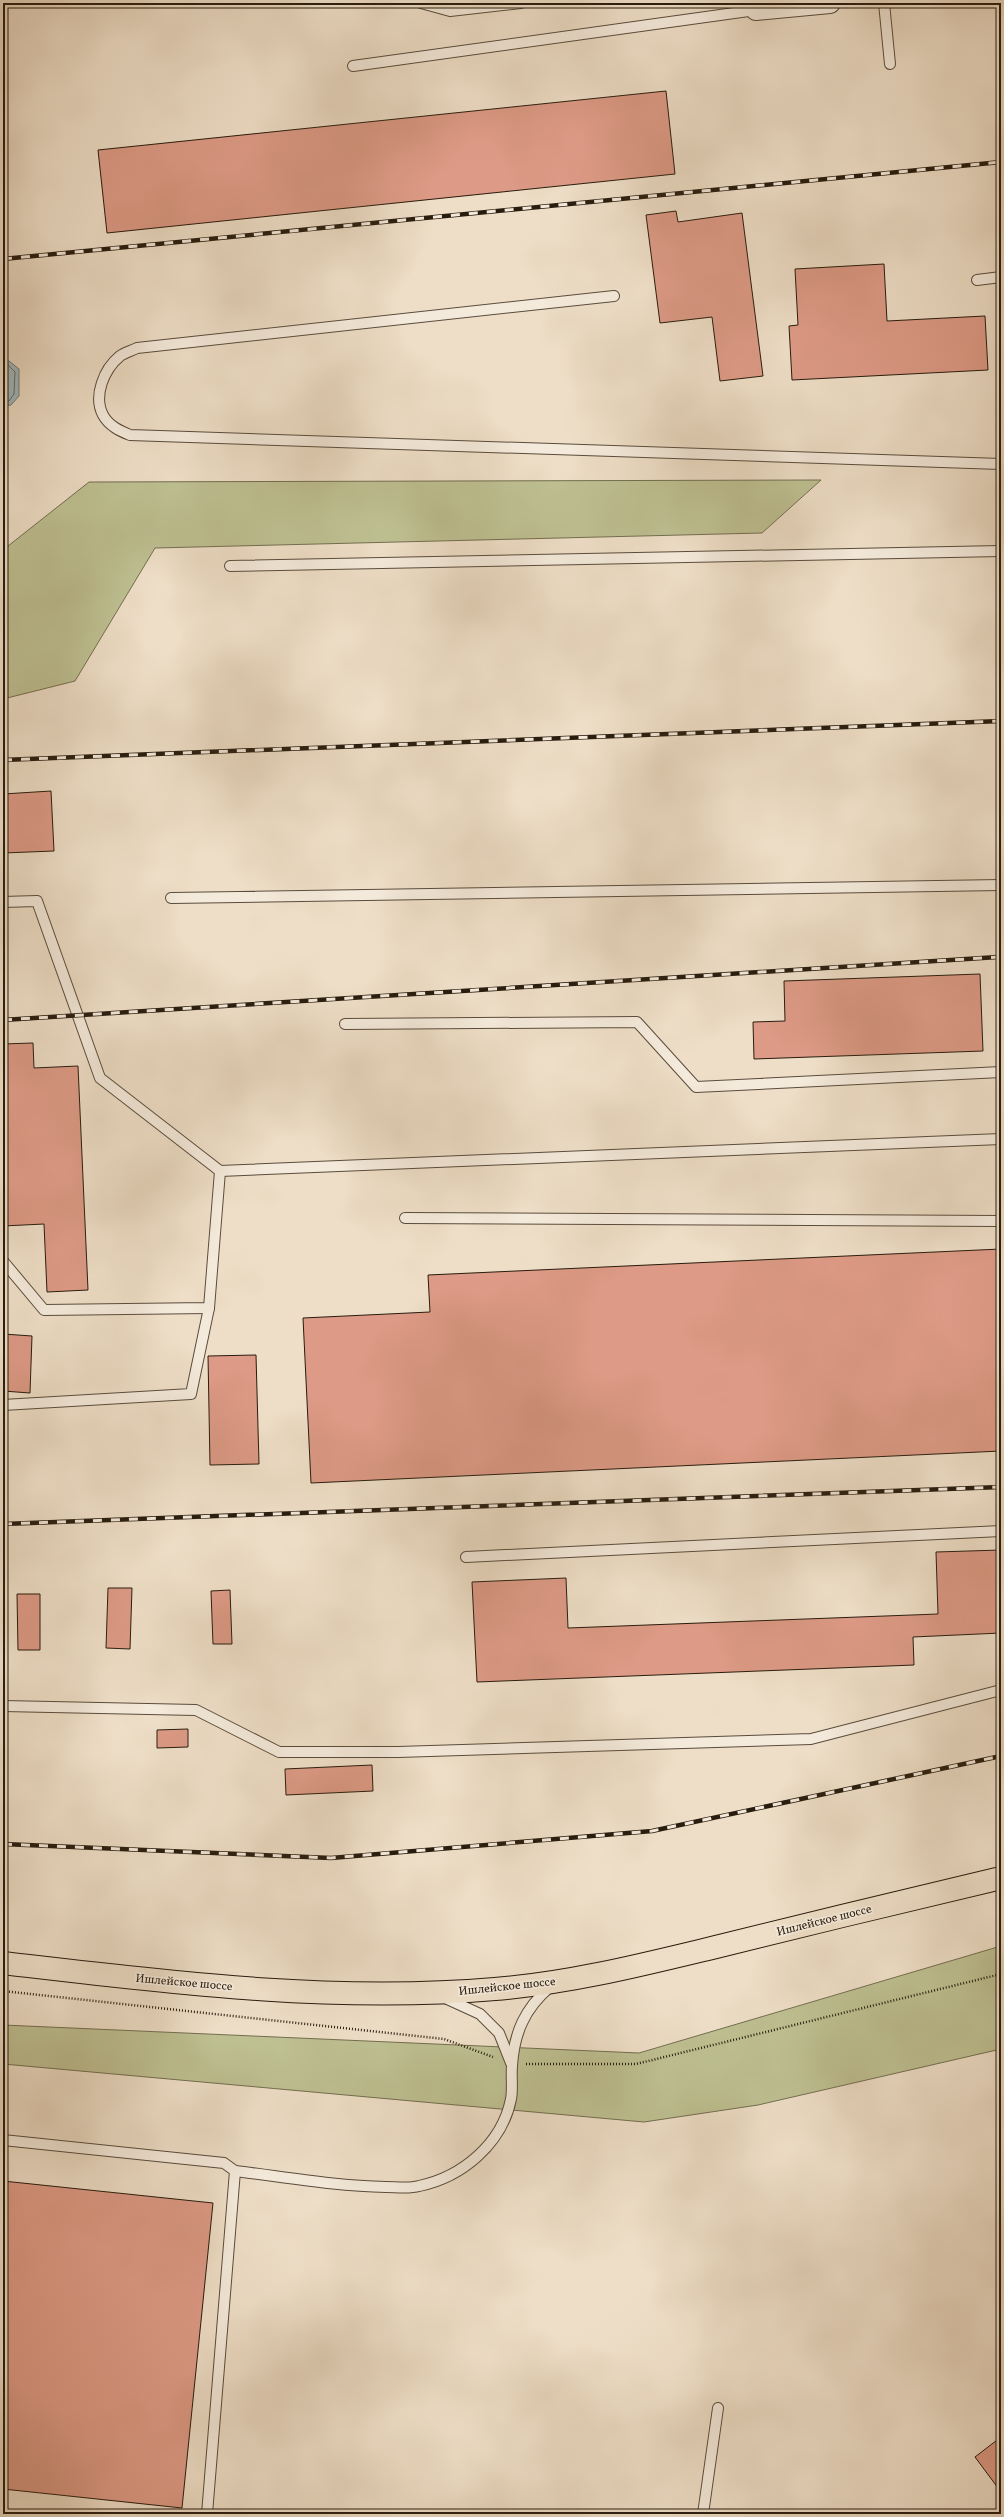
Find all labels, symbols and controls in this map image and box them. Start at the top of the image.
street label: Ишлейское шоссе [775,1901,874,1941]
street label: Ишлейское шоссе [135,1971,233,1995]
street label: Ишлейское шоссе [458,1974,557,2000]

